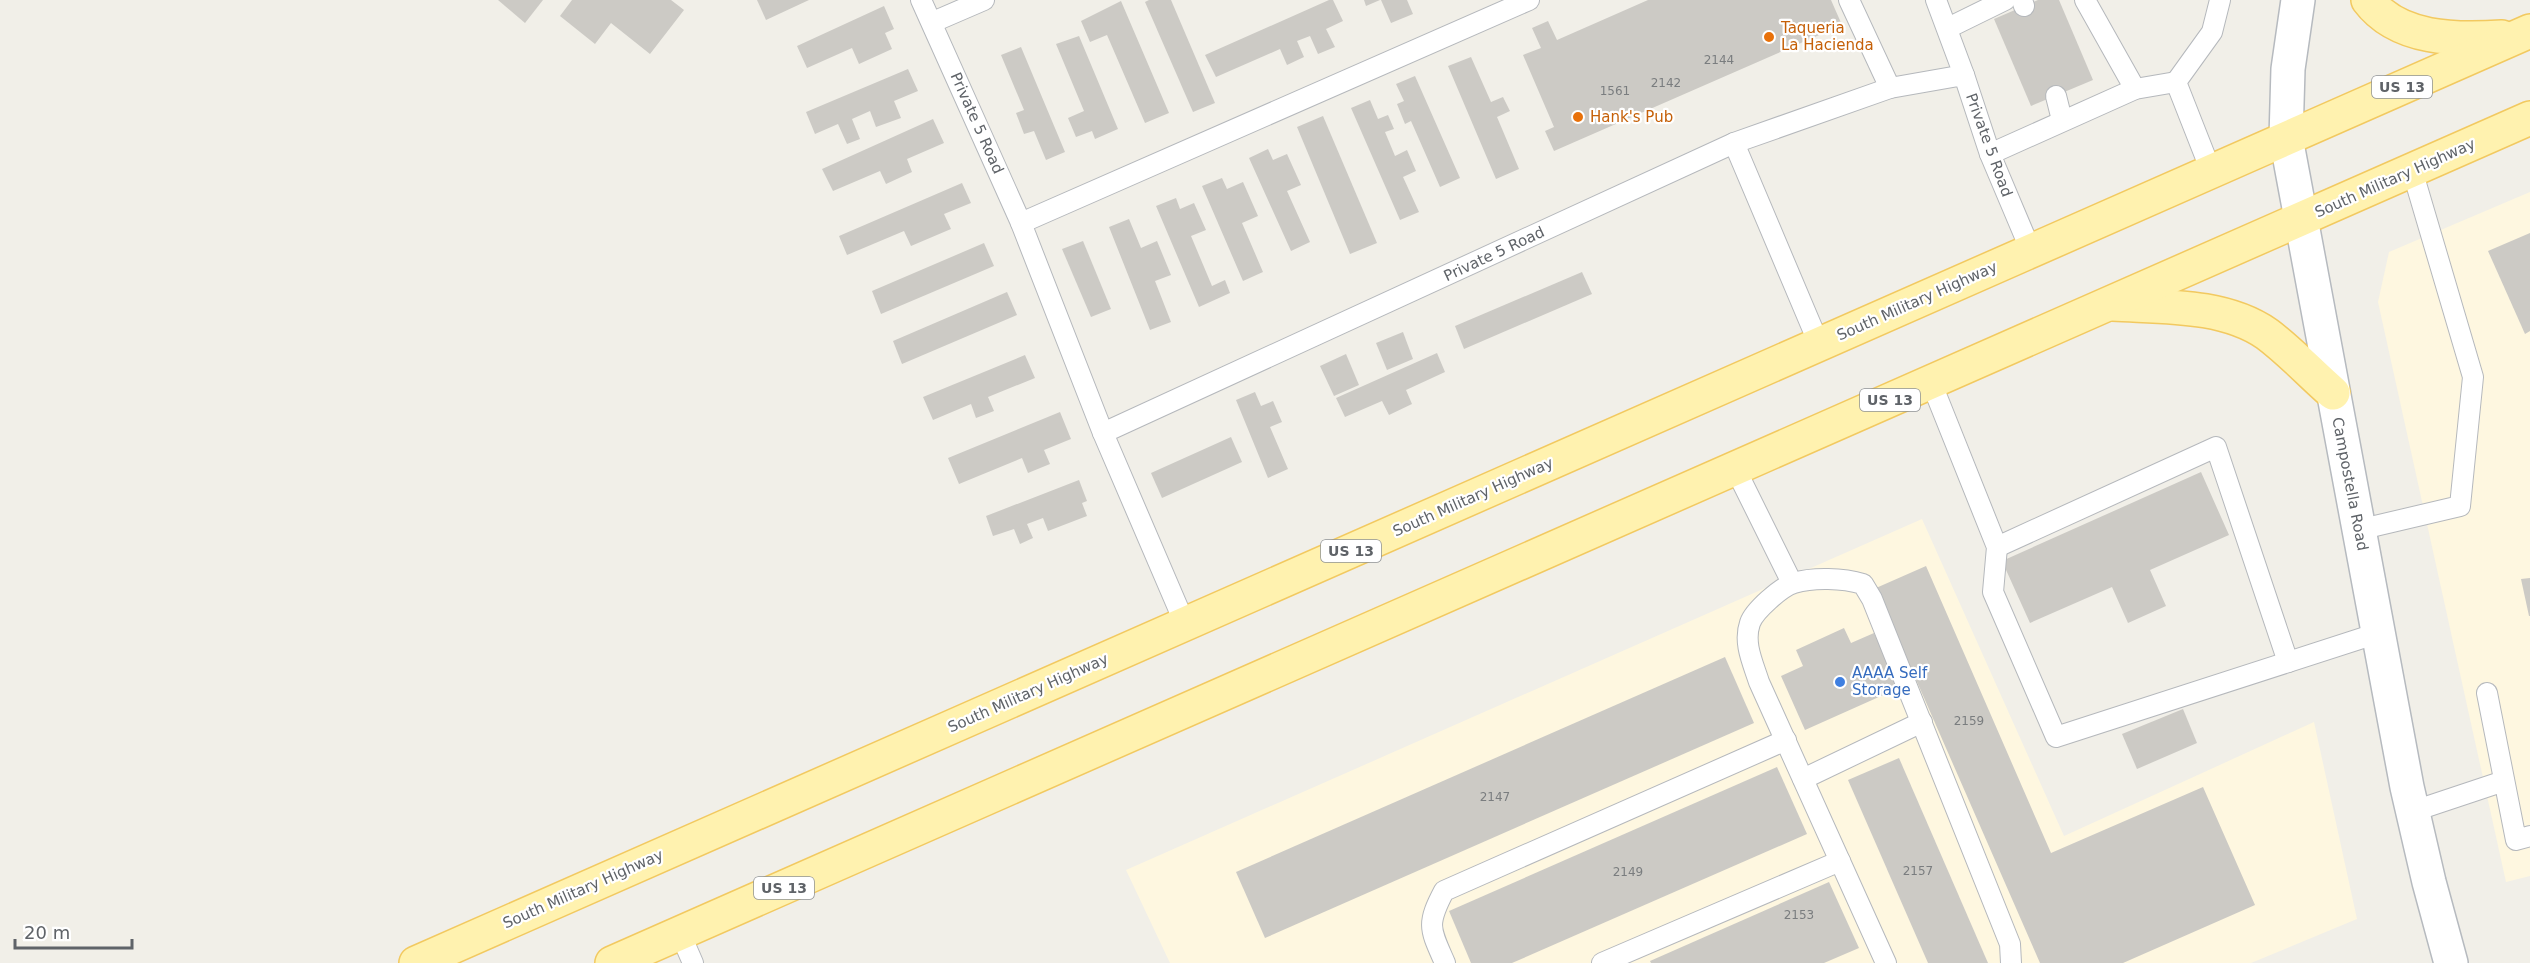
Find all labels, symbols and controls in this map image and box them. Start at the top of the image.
place label: Taqueria La Hacienda [1780,19,1874,54]
marker: Taqueria La Hacienda [1762,30,1776,44]
house number: 2144 [1704,53,1734,67]
street label: Private 5 Road [947,70,1007,176]
house number: 2142 [1651,76,1681,90]
road number: US 13 [2372,76,2432,98]
house number: 1561 [1600,84,1630,98]
street label: Private 5 Road [1962,91,2016,199]
place label: Hank's Pub [1590,108,1673,126]
marker: Hank's Pub [1571,110,1585,124]
street label: South Military Highway [2312,134,2478,222]
street label: Private 5 Road [1441,223,1547,285]
street label: South Military Highway [1834,257,2000,345]
road number: US 13 [1860,389,1920,411]
street label: Campostella Road [2328,416,2372,552]
street label: South Military Highway [1390,453,1556,541]
road number: US 13 [1321,540,1381,562]
street label: South Military Highway [945,649,1111,737]
place label: AAAA Self Storage [1852,664,1928,699]
marker: AAAA Self Storage [1833,675,1847,689]
house number: 2159 [1954,714,1984,728]
house number: 2147 [1480,790,1510,804]
street label: South Military Highway [500,845,666,933]
house number: 2157 [1903,864,1933,878]
house number: 2149 [1613,865,1643,879]
road number: US 13 [754,877,814,899]
house number: 2153 [1784,908,1814,922]
scale bar [15,912,132,950]
text: 20 m [24,922,70,943]

